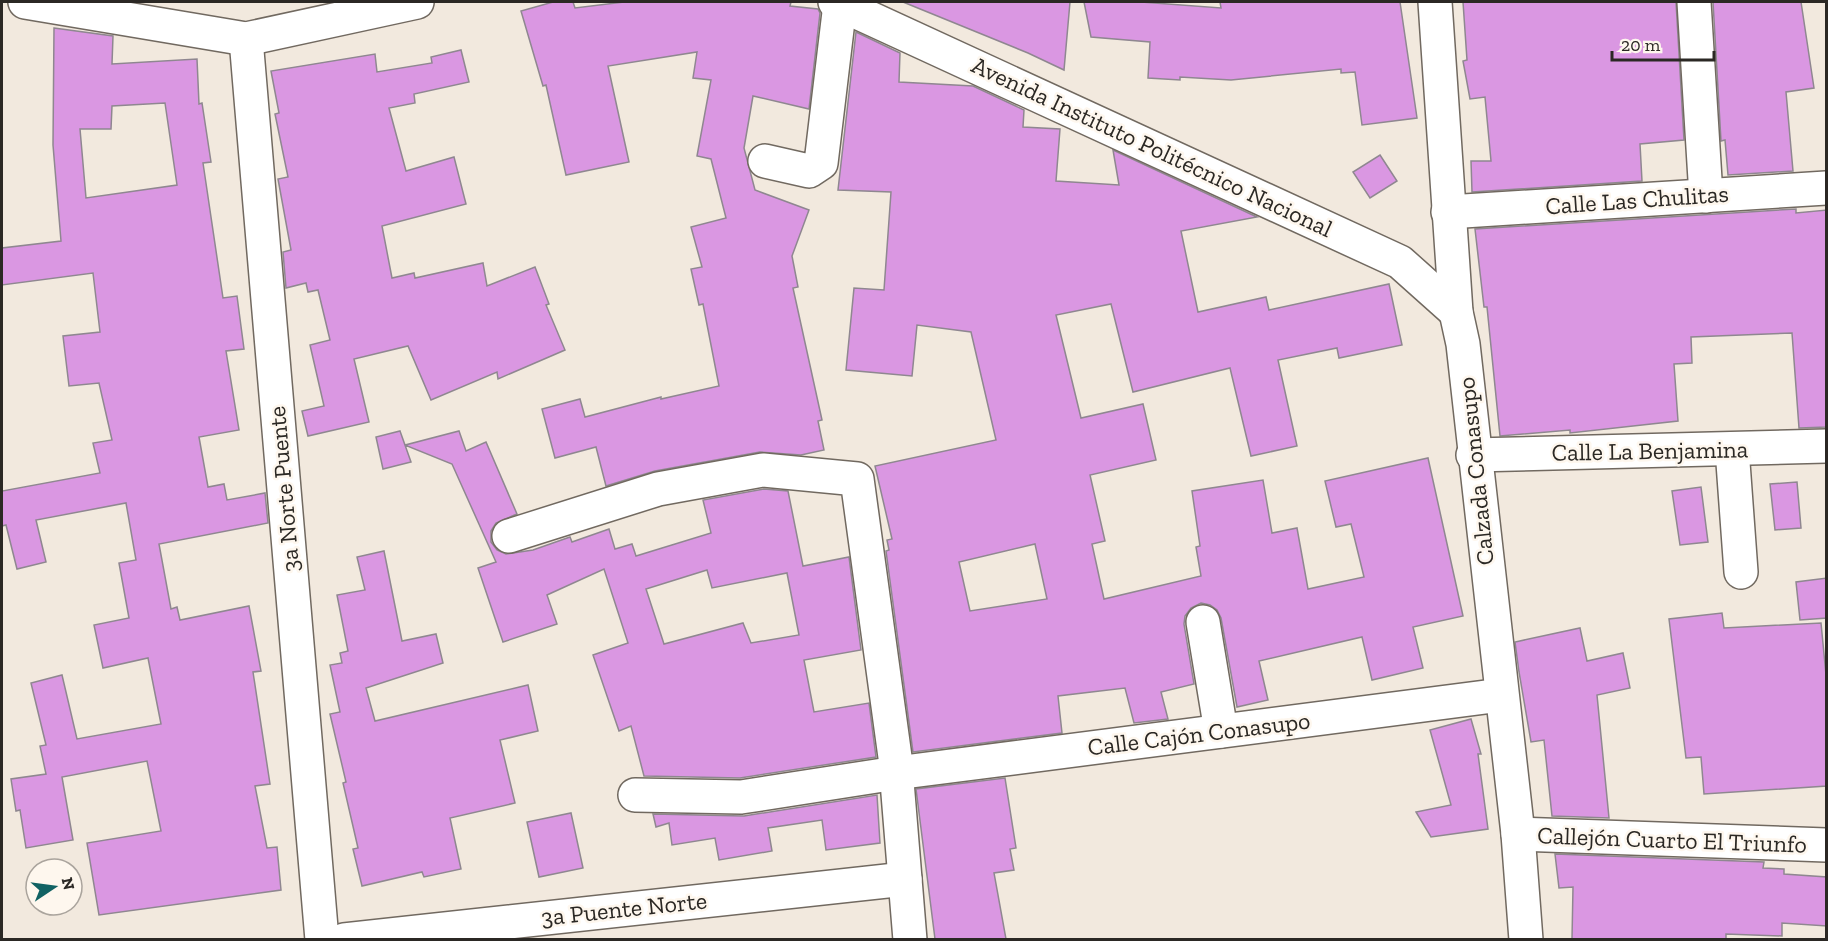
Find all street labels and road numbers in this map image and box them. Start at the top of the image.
street label: Avenida Instituto Politécnico Nacional [967,50,1337,243]
street label: Calle Las Chulitas [1544,179,1730,220]
street label: Calzada Conasupo [1451,376,1500,567]
street label: 3a Norte Puente [262,405,305,573]
street label: Calle La Benjamina [1551,434,1749,467]
street label: Calle Cajón Conasupo [1086,705,1312,762]
street label: Callejón Cuarto El Triunfo [1537,820,1807,859]
street label: 3a Puente Norte [540,885,708,932]

